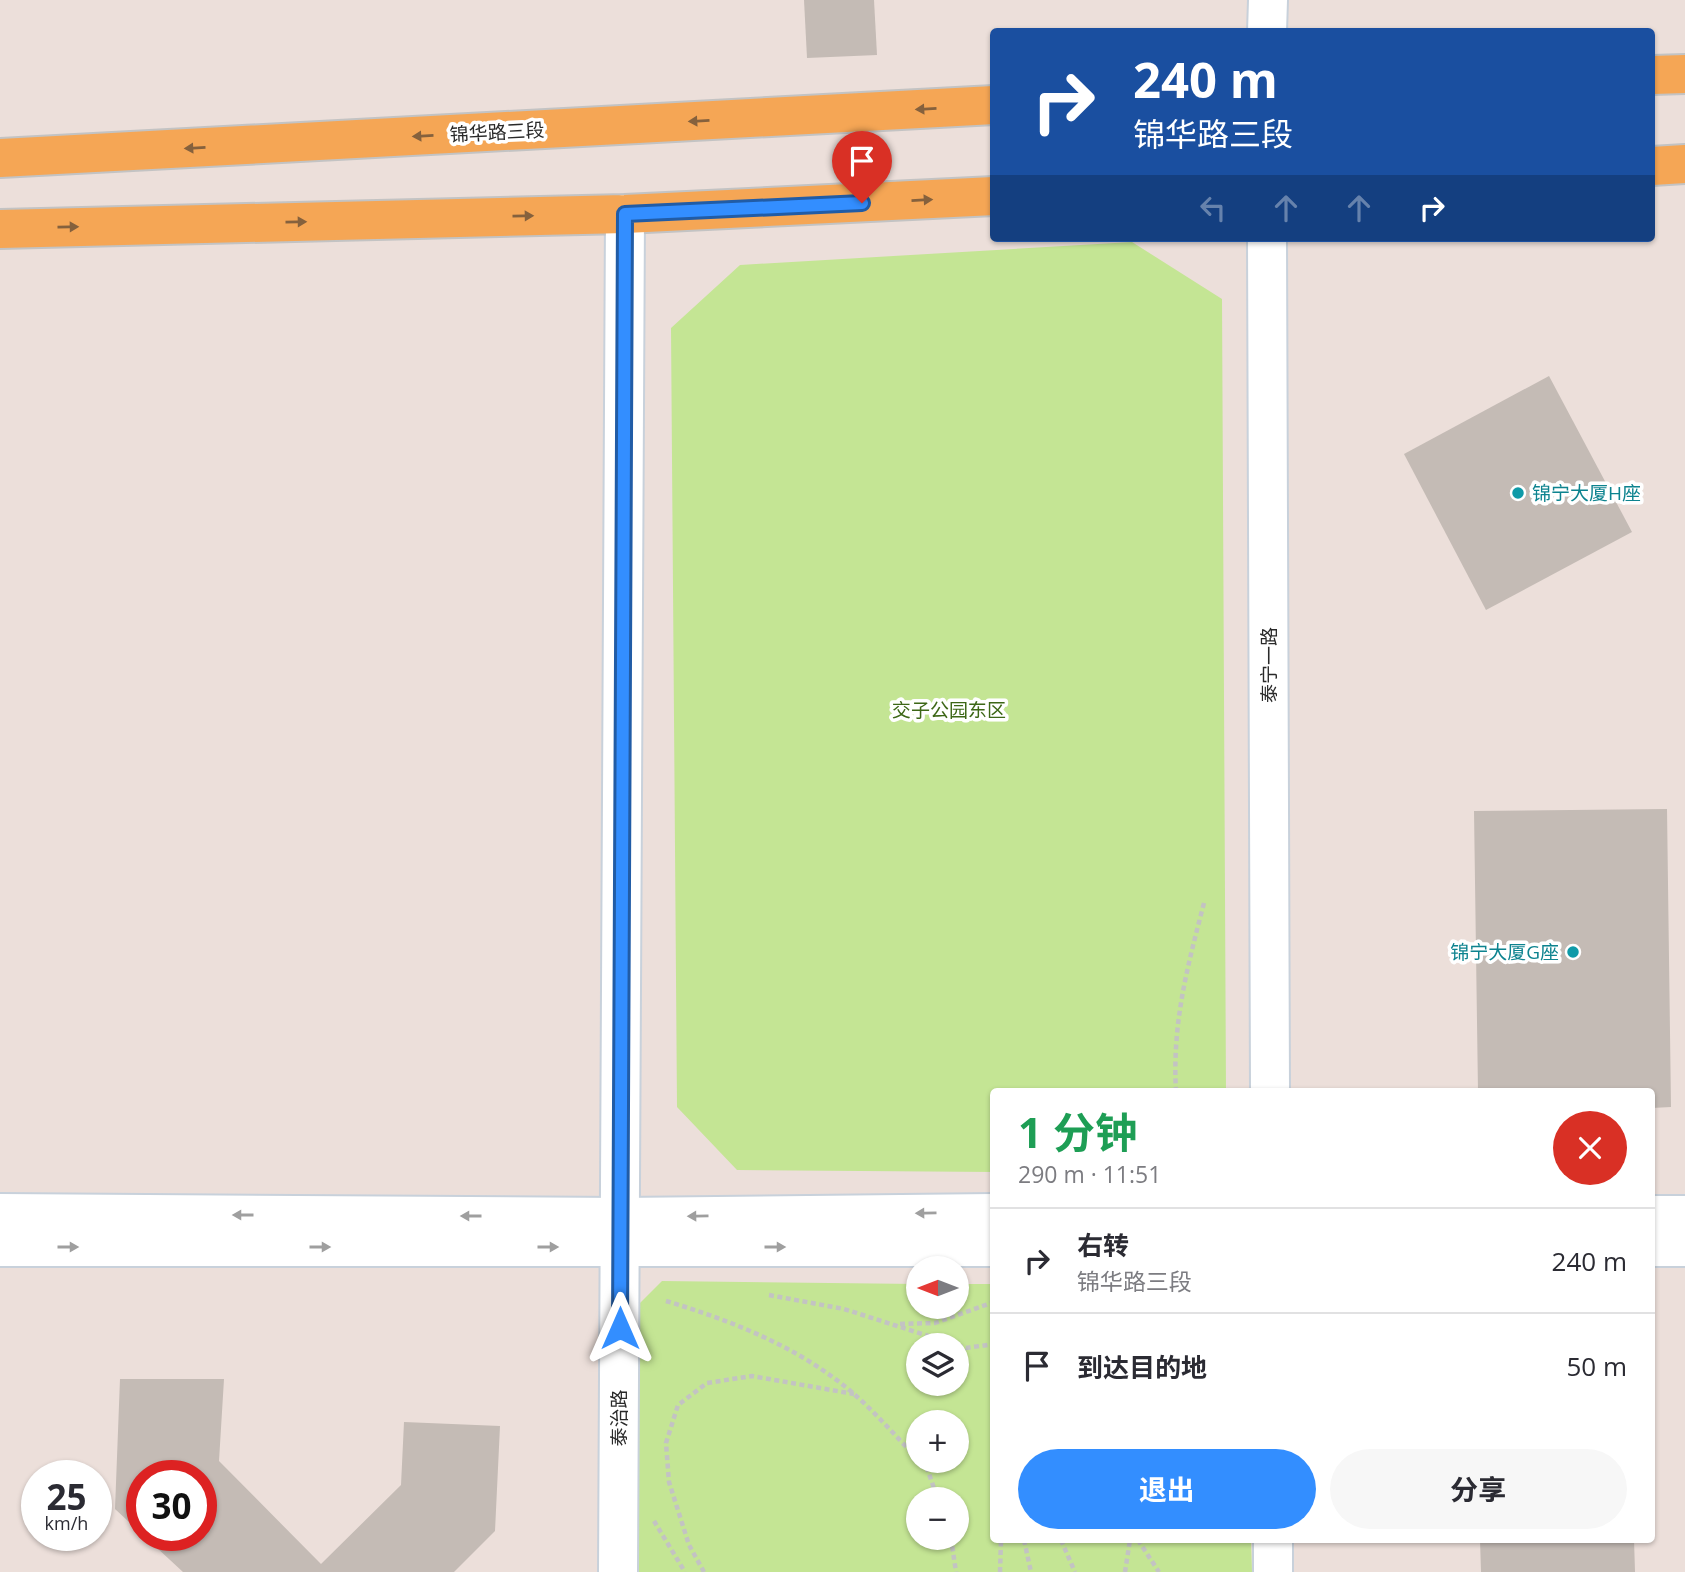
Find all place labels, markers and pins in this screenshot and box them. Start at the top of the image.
pin [832,131,892,203]
place label: 锦宁大厦H座 [1532,480,1641,506]
marker: 锦宁大厦H座 [1510,485,1526,501]
place label: 锦宁大厦G座 [1450,939,1559,965]
marker: 锦宁大厦G座 [1565,944,1581,960]

